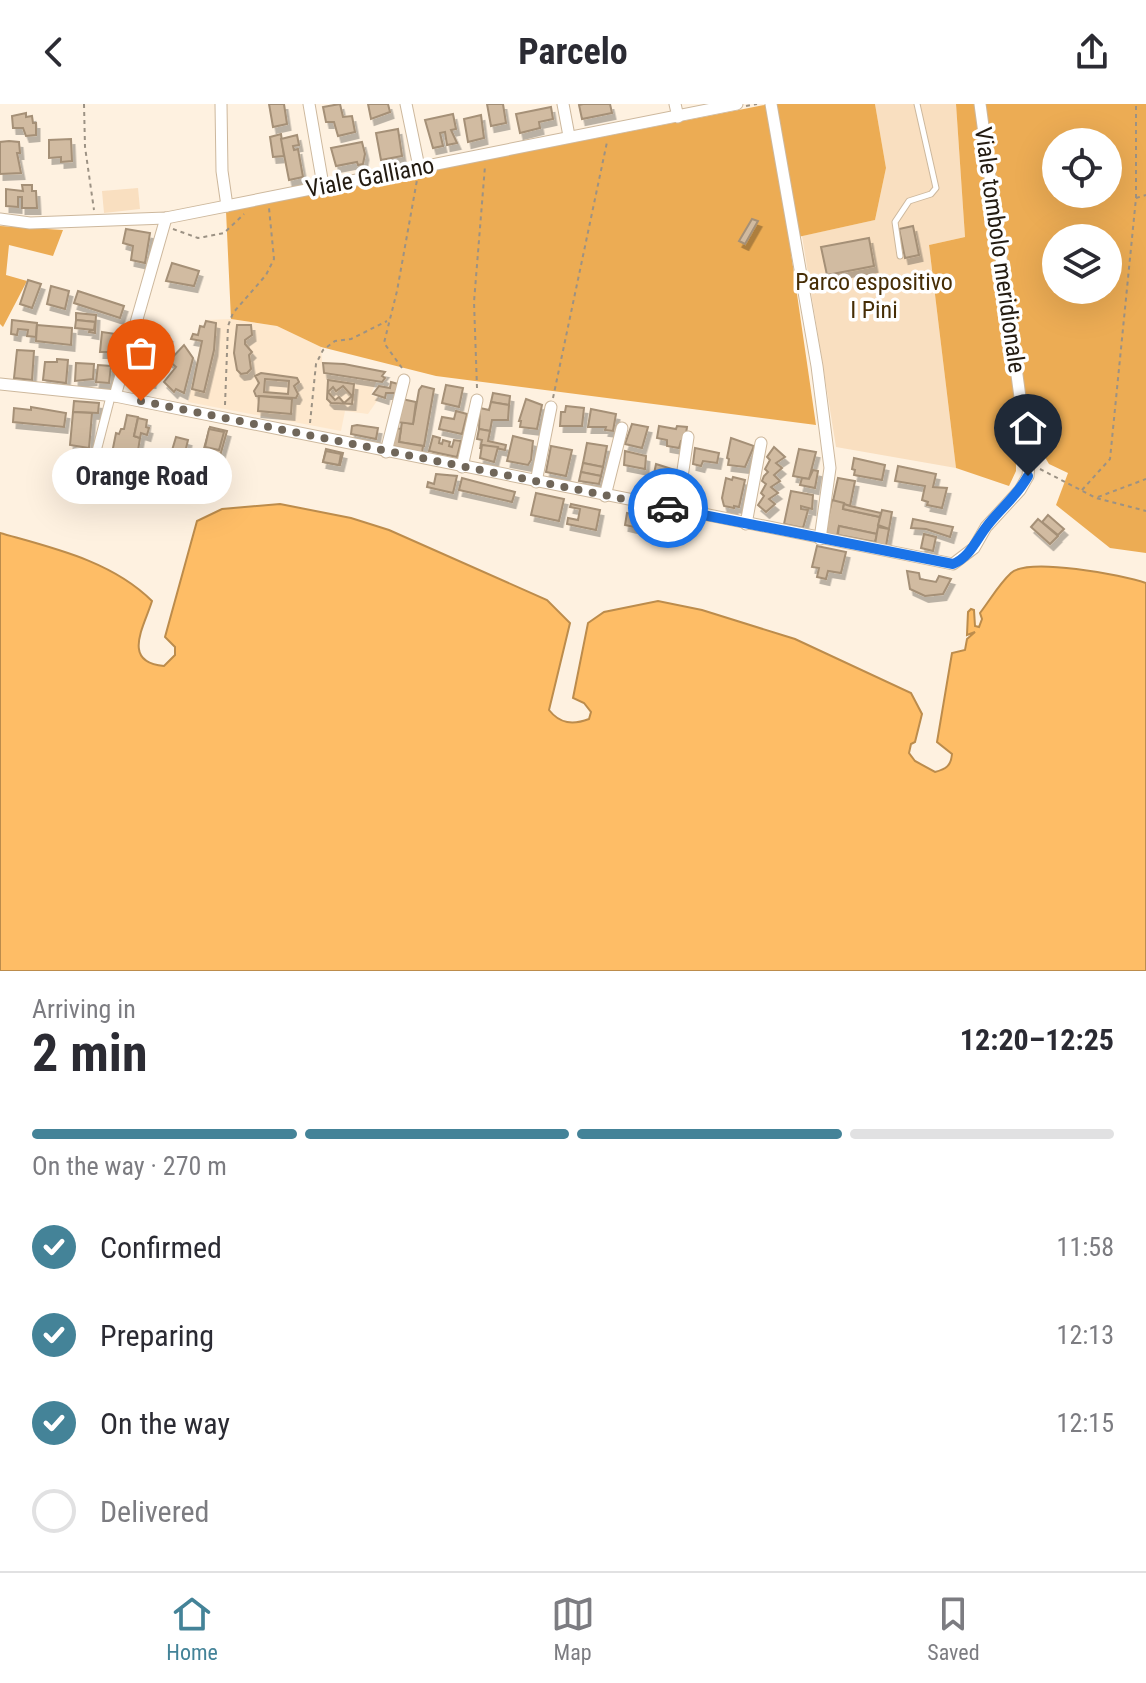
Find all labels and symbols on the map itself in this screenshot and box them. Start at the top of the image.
street label: Viale tombolo meridionale [969,125,1031,375]
street label: Viale Galliano [303,151,437,203]
park label: Parco espositivo I Pini [795,268,953,324]
pin [107,319,175,401]
pin [994,394,1062,476]
callout: Orange Road [51,449,231,505]
courier [628,468,708,548]

